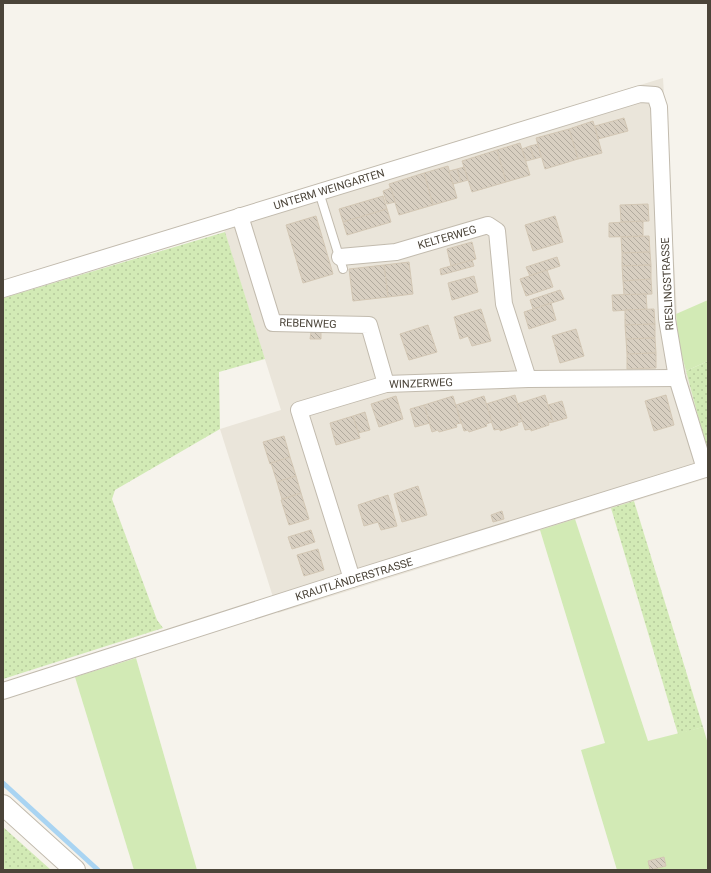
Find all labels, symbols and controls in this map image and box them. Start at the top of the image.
street label: UNTERM WEINGARTEN [272,166,386,213]
street label: KELTERWEG [416,223,478,252]
street label: RIESLINGSTRASSE [659,237,676,331]
street label: REBENWEG [279,316,337,331]
street label: WINZERWEG [389,376,453,391]
street label: KRAUTLÄNDERSTRASSE [294,555,414,604]

